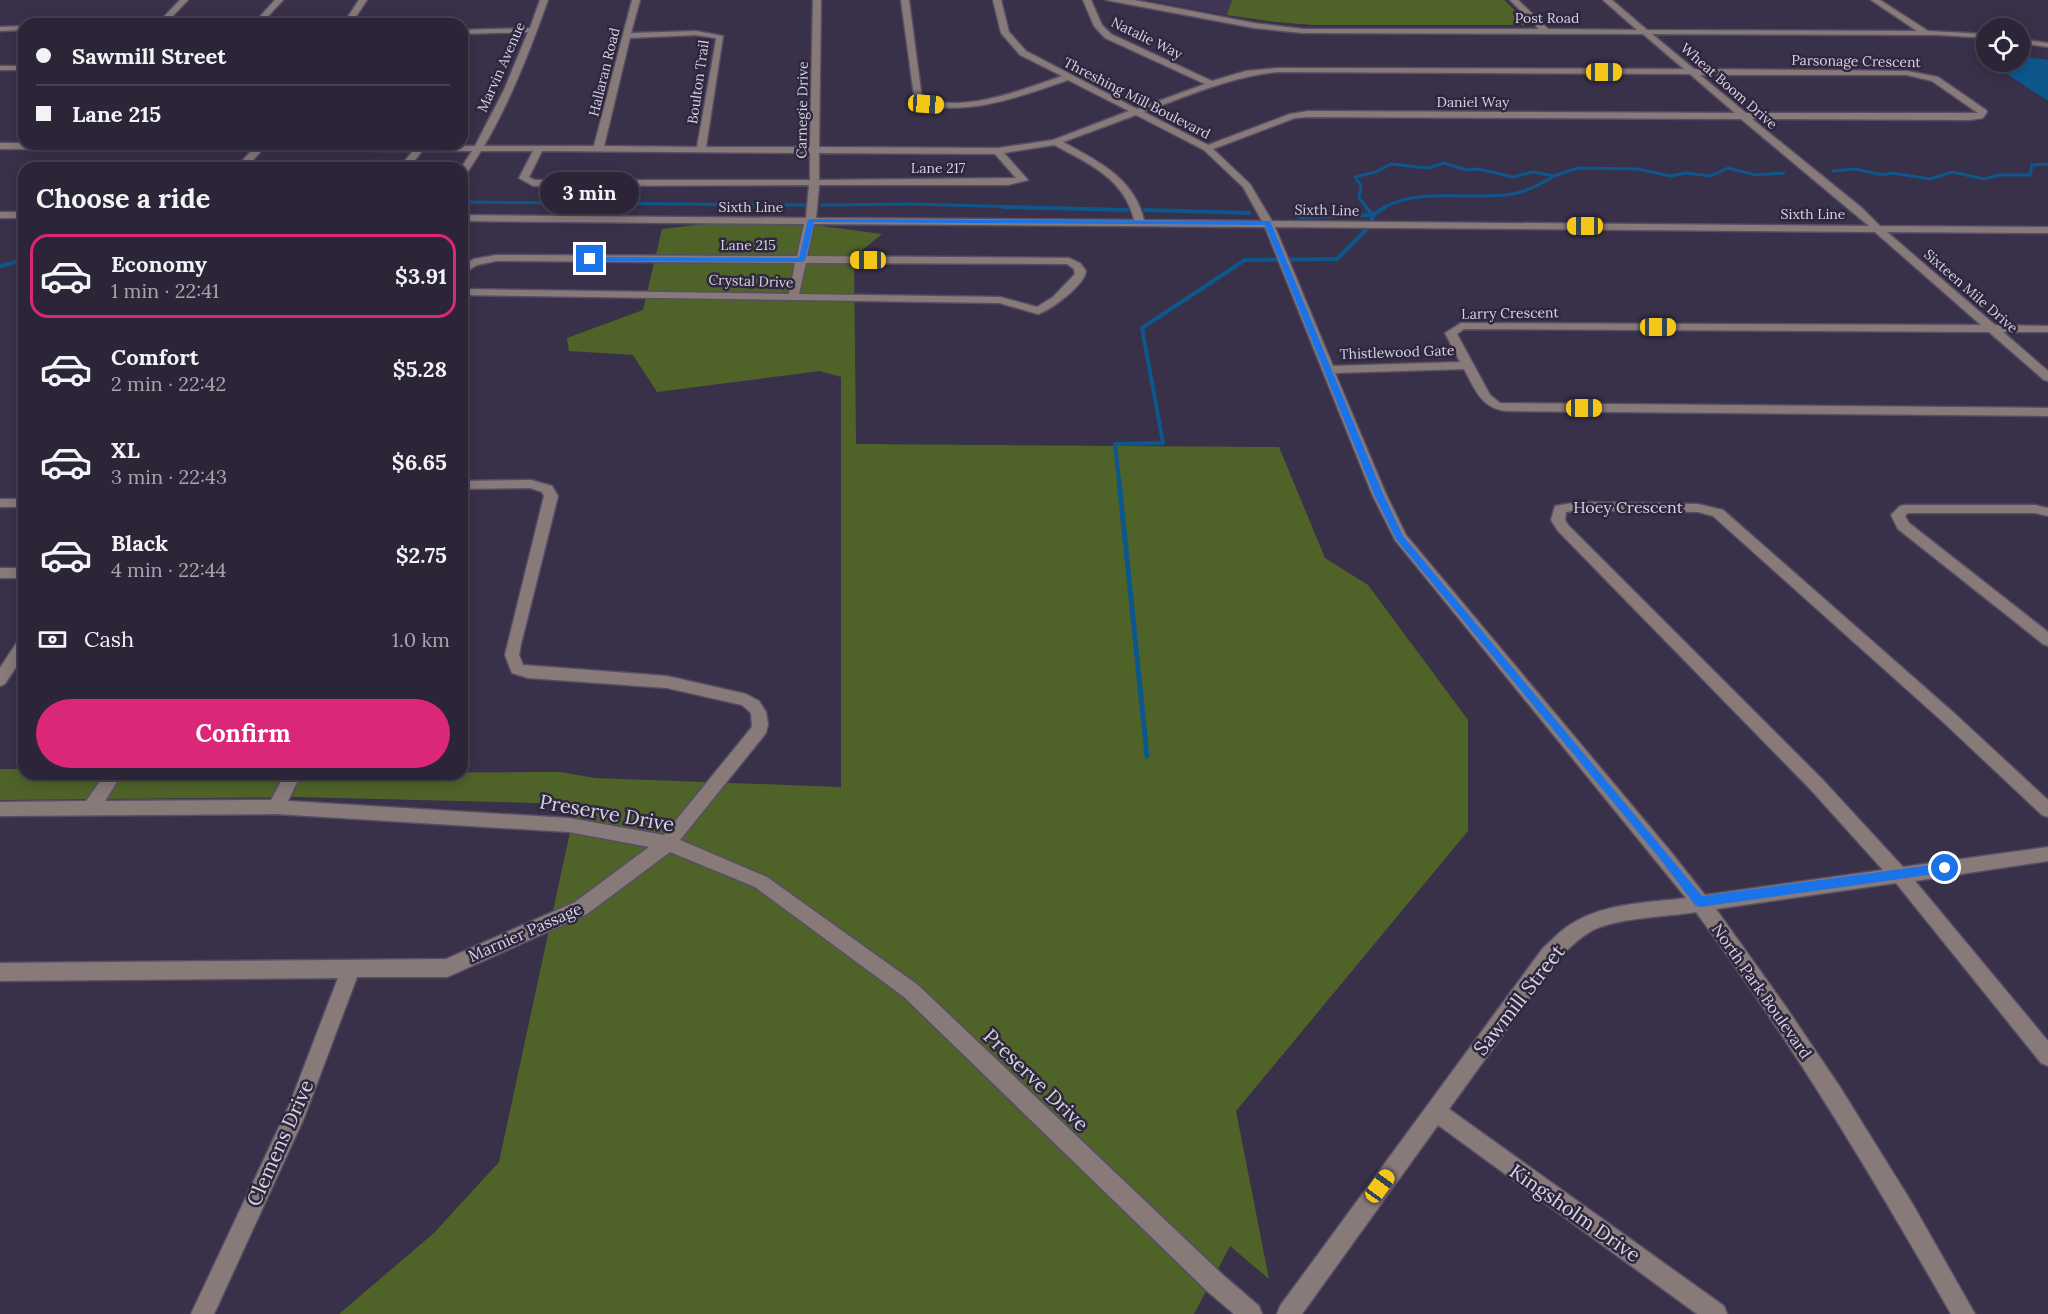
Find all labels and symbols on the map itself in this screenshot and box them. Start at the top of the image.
street label: Post Road [1515,9,1579,27]
street label: Natalie Way [1108,13,1186,63]
street label: Marvin Avenue [473,19,529,115]
street label: Hallaran Road [584,26,624,118]
street label: Boulton Trail [683,39,713,125]
street label: Wheat Boom Drive [1677,39,1782,133]
street label: Parsonage Crescent [1791,51,1922,71]
street label: Threshing Mill Boulevard [1060,53,1214,143]
street label: Carnegie Drive [792,61,812,159]
car [1586,63,1622,81]
street label: Daniel Way [1437,93,1510,111]
car [907,94,945,114]
street label: Lane 217 [911,159,966,177]
callout: 3 min [540,172,640,214]
street label: Sixth Line [719,198,784,216]
street label: Sixth Line [1294,200,1360,220]
street label: Sixth Line [1781,205,1846,223]
car [1567,217,1603,235]
street label: Lane 215 [720,236,776,254]
route end [576,245,603,272]
street label: Sixteen Mile Drive [1920,245,2022,337]
car [850,251,886,269]
street label: Crystal Drive [708,271,794,291]
street label: Larry Crescent [1461,303,1560,323]
car [1640,318,1676,336]
street label: Thistlewood Gate [1339,341,1455,363]
car [1566,399,1602,417]
street label: Hoey Crescent [1573,497,1684,517]
street label: Preserve Drive [538,788,677,837]
route start [1931,854,1958,881]
street label: Marnier Passage [465,898,585,966]
street label: North Park Boulevard [1708,920,1816,1063]
street label: Sawmill Street [1468,939,1570,1060]
street label: Preserve Drive [979,1023,1094,1136]
street label: Clemens Drive [241,1076,319,1210]
street label: Kingsholm Drive [1505,1158,1646,1267]
car [1362,1166,1398,1206]

